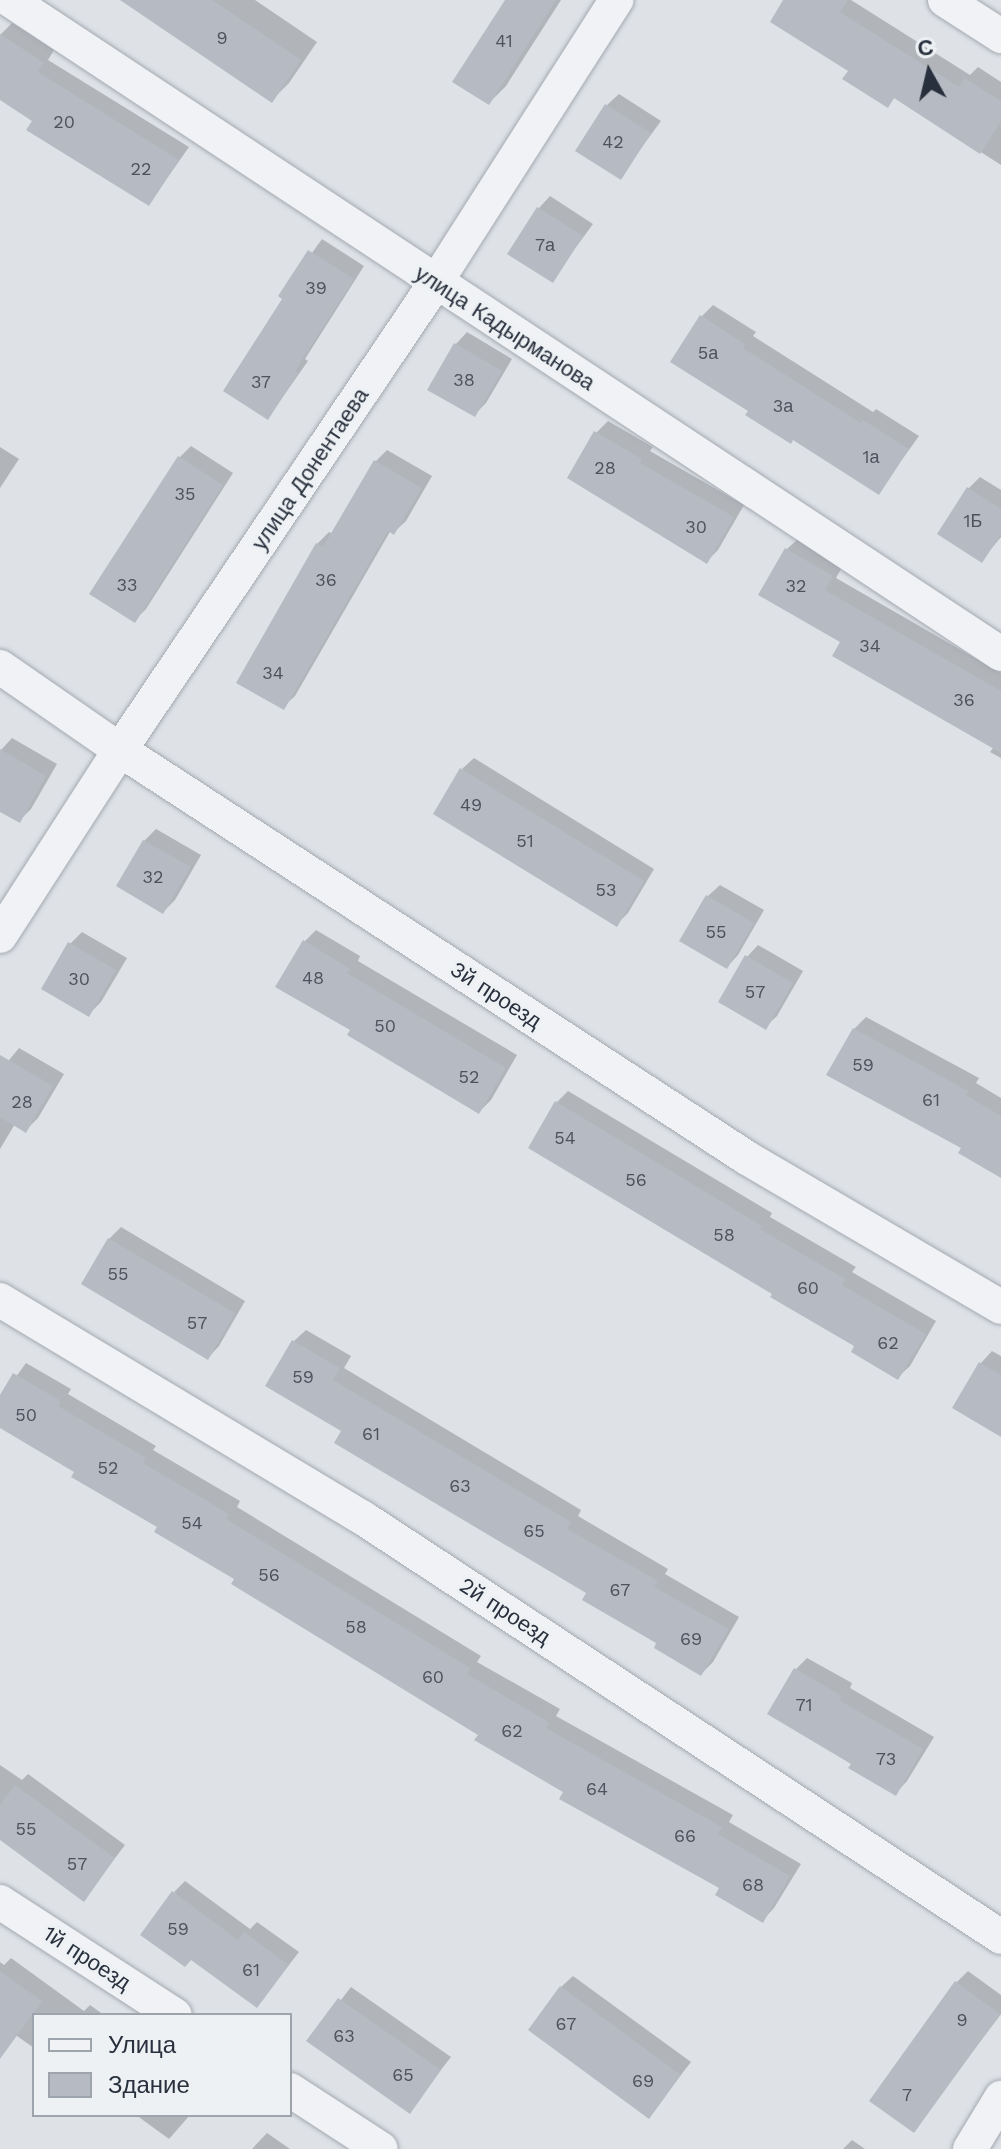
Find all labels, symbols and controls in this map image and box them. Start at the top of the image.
house number: 9 [216,27,228,49]
house number: 41 [495,30,513,52]
north arrow [889,32,969,112]
text: С [916,34,935,61]
house number: 20 [53,111,75,133]
house number: 42 [602,131,624,153]
house number: 22 [131,158,151,180]
house number: 7а [535,234,555,256]
street label: улица Кадырманова [410,260,600,396]
house number: 39 [305,277,327,299]
house number: 5а [698,342,718,364]
house number: 38 [453,369,475,391]
house number: 37 [251,371,271,393]
street label: улица Донентаева [246,383,374,555]
house number: 3а [773,395,793,417]
house number: 1а [862,446,880,468]
house number: 28 [594,457,616,479]
house number: 35 [175,483,195,505]
house number: 1Б [964,510,982,532]
house number: 30 [685,516,707,538]
house number: 36 [315,569,337,591]
house number: 33 [117,574,137,596]
house number: 32 [786,575,806,597]
house number: 34 [859,635,881,657]
house number: 34 [262,662,284,684]
house number: 36 [953,689,975,711]
house number: 49 [460,794,482,816]
house number: 51 [516,830,534,852]
house number: 32 [143,866,163,888]
house number: 53 [596,879,616,901]
house number: 55 [706,921,726,943]
street label: 3й проезд [446,956,546,1034]
house number: 48 [302,967,324,989]
house number: 30 [68,968,90,990]
house number: 57 [745,981,765,1003]
house number: 50 [374,1015,396,1037]
house number: 59 [852,1054,874,1076]
house number: 52 [459,1066,479,1088]
house number: 61 [922,1089,940,1111]
house number: 28 [11,1091,33,1113]
house number: 54 [554,1127,576,1149]
house number: 56 [625,1169,647,1191]
house number: 58 [713,1224,735,1246]
house number: 55 [108,1263,128,1285]
house number: 60 [797,1277,819,1299]
house number: 57 [187,1312,207,1334]
house number: 62 [877,1332,899,1354]
house number: 59 [292,1366,314,1388]
house number: 50 [15,1404,37,1426]
house number: 61 [362,1423,380,1445]
house number: 52 [98,1457,118,1479]
house number: 63 [449,1475,471,1497]
house number: 54 [181,1512,203,1534]
house number: 65 [523,1520,545,1542]
house number: 56 [258,1564,280,1586]
street label: 2й проезд [455,1572,555,1650]
house number: 67 [610,1579,630,1601]
house number: 58 [345,1616,367,1638]
house number: 69 [680,1628,702,1650]
house number: 60 [422,1666,444,1688]
house number: 71 [795,1694,813,1716]
house number: 62 [501,1720,523,1742]
house number: 73 [876,1748,896,1770]
house number: 64 [586,1778,608,1800]
house number: 55 [16,1818,36,1840]
house number: 66 [674,1825,696,1847]
house number: 57 [67,1853,87,1875]
house number: 68 [742,1874,764,1896]
house number: 59 [167,1918,189,1940]
street label: 1й проезд [38,1920,136,1996]
house number: 61 [242,1959,260,1981]
house number: 9 [956,2009,968,2031]
legend [32,2013,292,2117]
house number: 67 [556,2013,576,2035]
house number: 63 [333,2025,355,2047]
text: Улица [108,2031,176,2059]
house number: 65 [392,2064,414,2086]
house number: 69 [632,2070,654,2092]
text: Здание [108,2071,190,2099]
house number: 7 [902,2084,912,2106]

